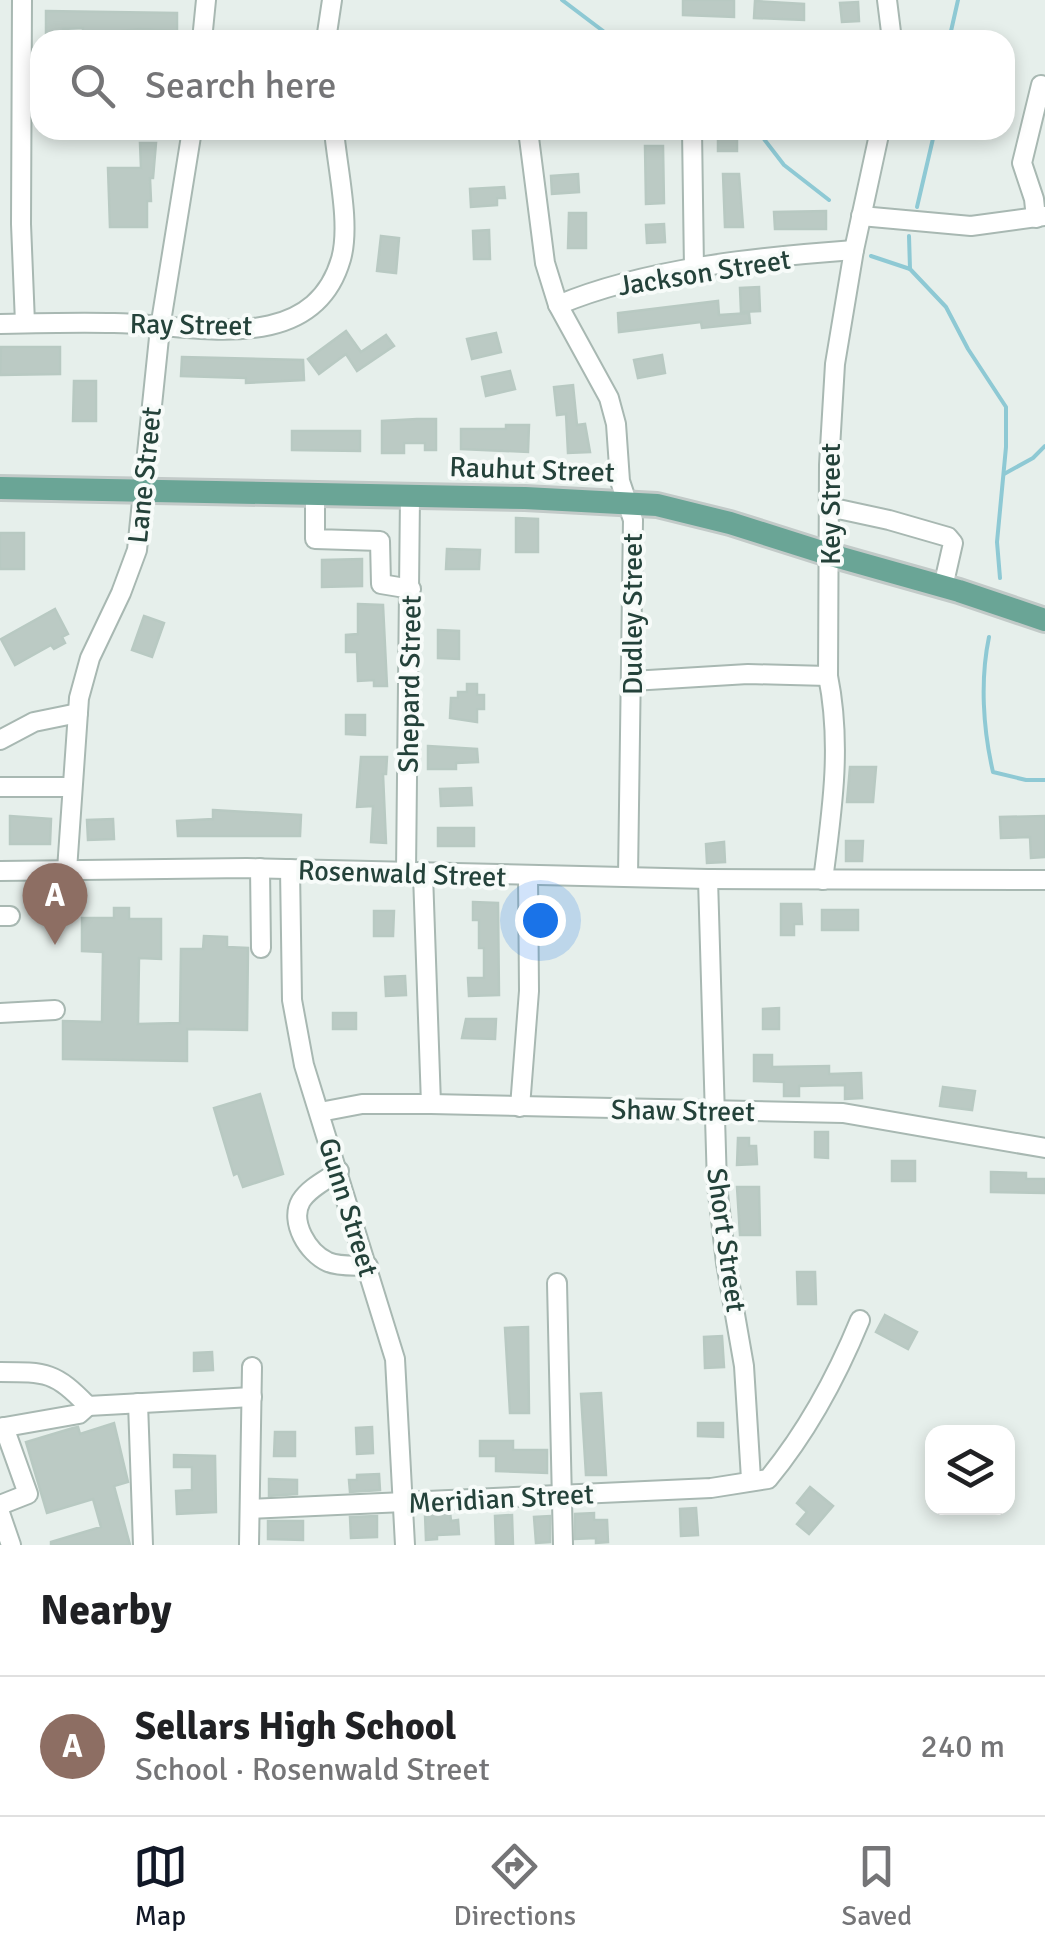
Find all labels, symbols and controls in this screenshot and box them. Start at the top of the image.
search box [30,30,1015,140]
icon: search [65,58,120,113]
text: Search here [145,62,337,109]
street label: Jackson Street [615,243,793,303]
street label: Ray Street [129,307,253,343]
street label: Lane Street [121,405,169,545]
street label: Key Street [814,443,848,565]
street label: Rauhut Street [449,450,615,490]
street label: Dudley Street [616,533,650,695]
street label: Shepard Street [391,595,429,773]
street label: Rosenwald Street [297,853,507,895]
pin: A [22,862,88,945]
your location [515,895,566,946]
street label: Shaw Street [611,1093,755,1129]
street label: Gunn Street [311,1134,385,1281]
street label: Short Street [699,1166,753,1315]
map controls [925,1425,1015,1515]
button: layers [925,1425,1015,1515]
street label: Meridian Street [407,1477,595,1521]
text: Nearby [40,1585,172,1636]
text: Sellars High School [135,1703,457,1750]
text: A [62,1727,83,1766]
text: 240 m [921,1727,1005,1766]
text: School · Rosenwald Street [135,1750,490,1789]
tab: Map [133,1839,188,1933]
tab: Directions [454,1839,576,1933]
tab: Saved [842,1839,912,1933]

